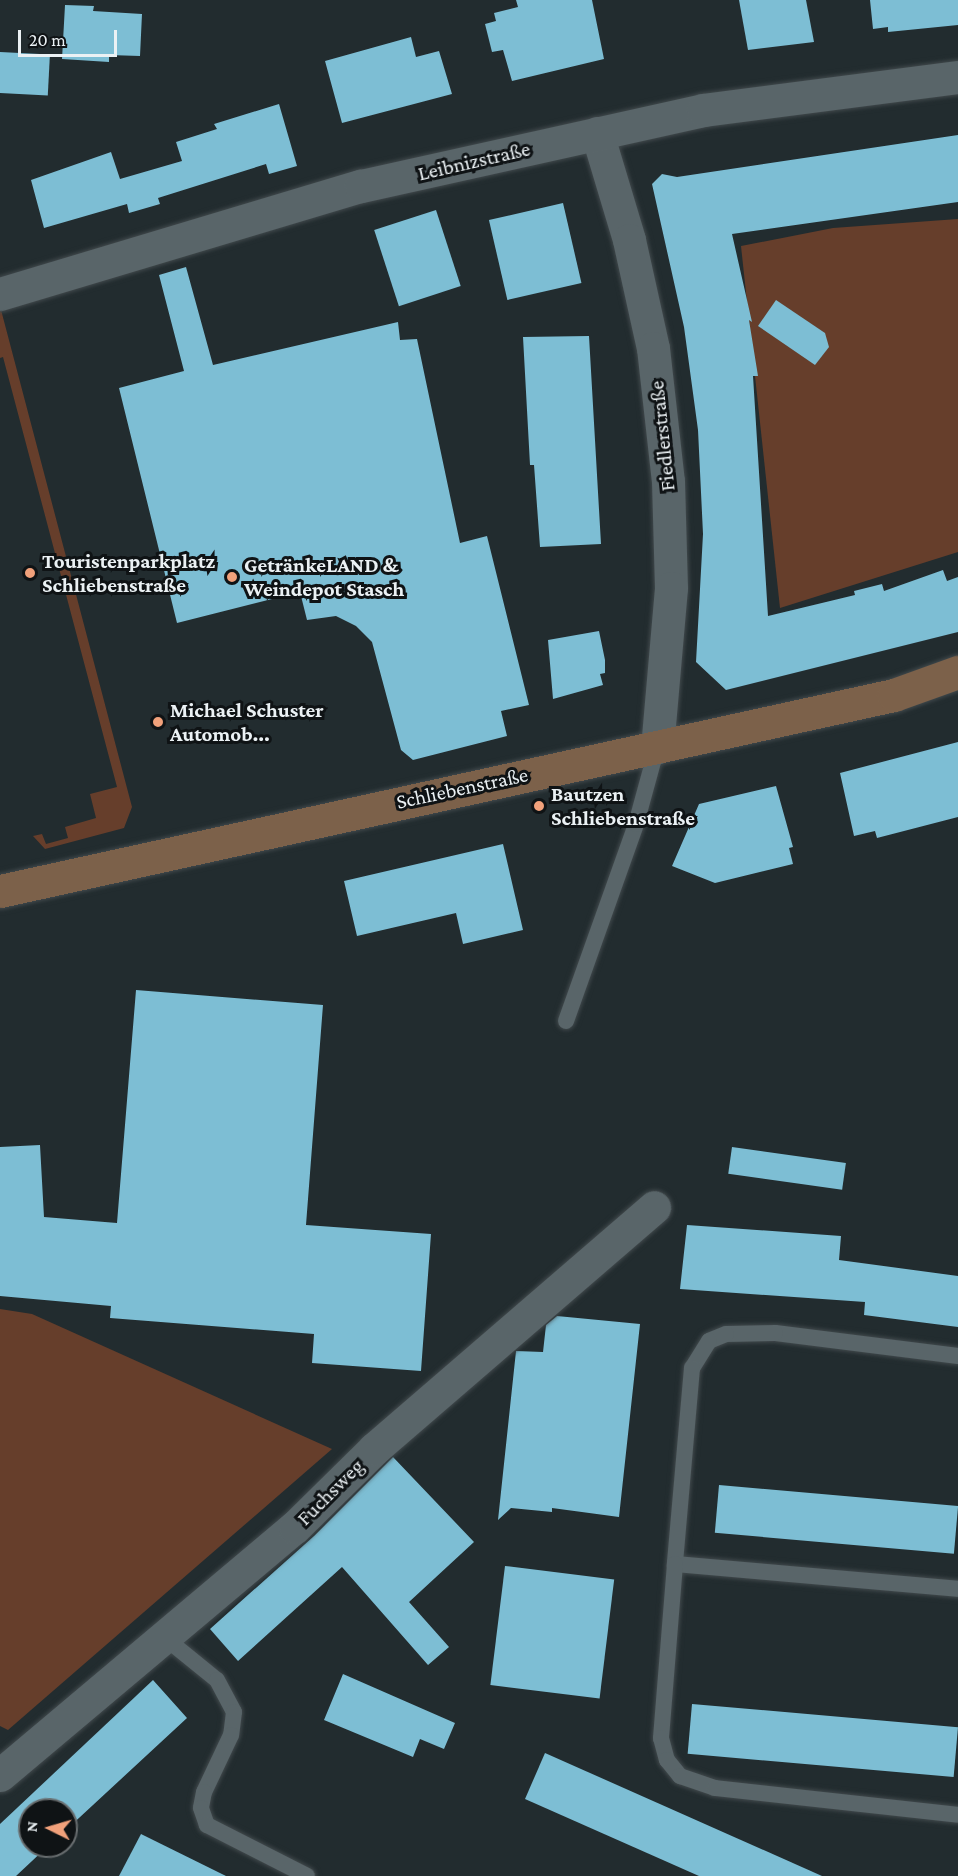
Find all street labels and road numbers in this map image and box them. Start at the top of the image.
street label: Leibnizstraße [415,136,533,186]
street label: Fiedlerstraße [644,380,680,492]
street label: Schliebenstraße [394,762,530,814]
street label: Fuchsweg [291,1453,369,1531]

